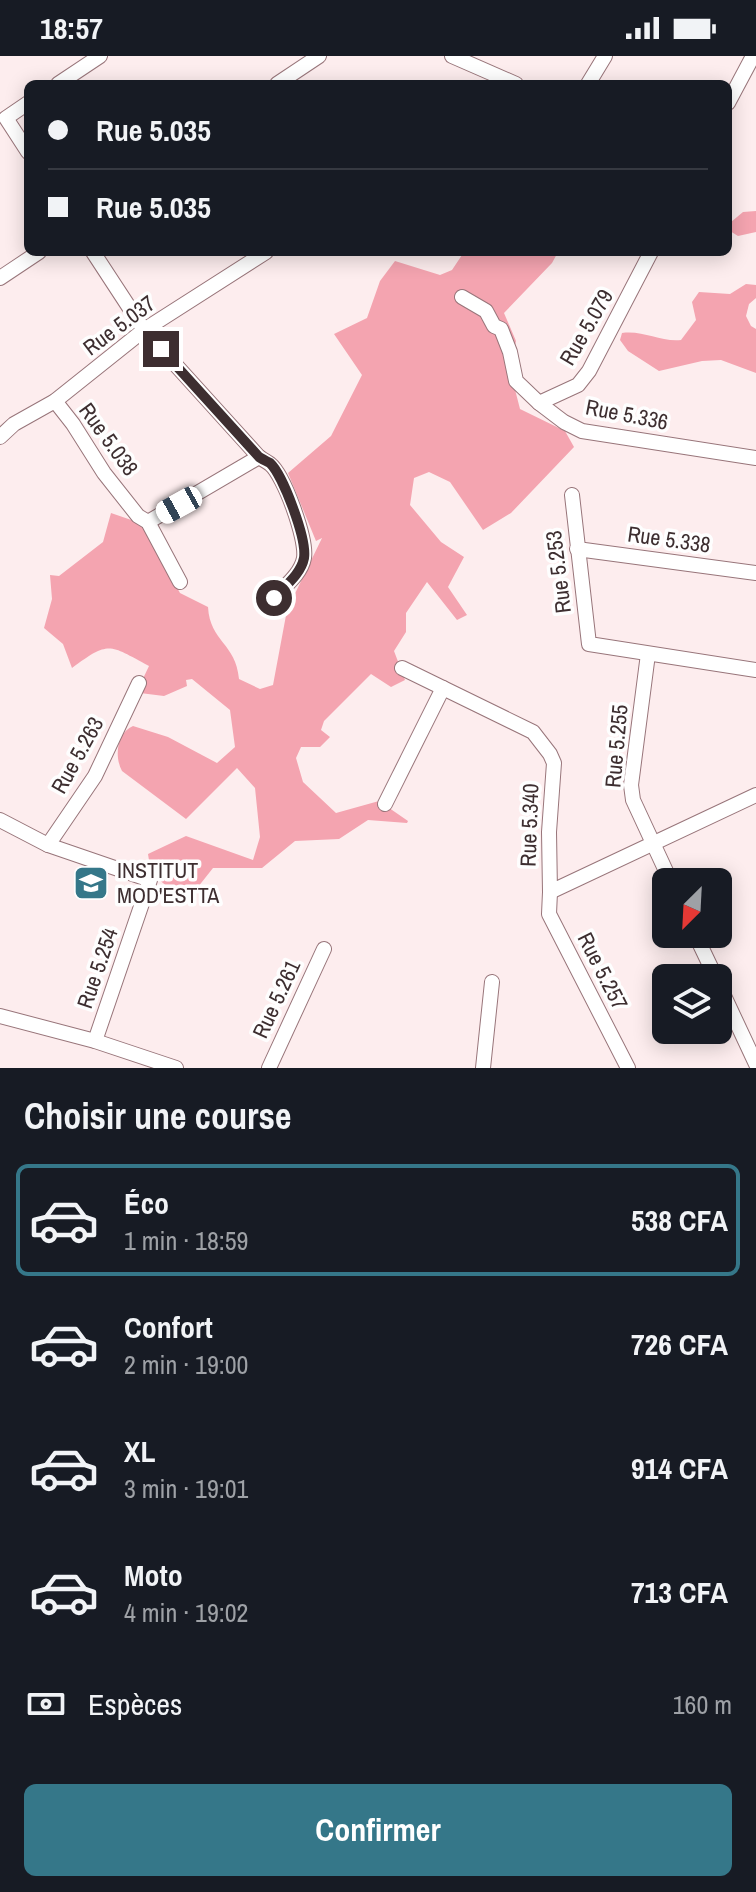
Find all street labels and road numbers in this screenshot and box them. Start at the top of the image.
street label: Rue 5.079 [552,283,620,371]
street label: Rue 5.037 [77,288,161,362]
street label: Rue 5.336 [583,391,671,437]
street label: Rue 5.038 [72,397,146,481]
street label: Rue 5.338 [626,518,712,560]
street label: Rue 5.253 [538,529,578,615]
street label: Rue 5.255 [597,703,635,789]
street label: Rue 5.263 [44,711,110,799]
street label: Rue 5.340 [513,783,545,867]
street label: Rue 5.254 [69,924,125,1012]
street label: Rue 5.257 [571,927,635,1015]
street label: Rue 5.261 [245,955,307,1043]

